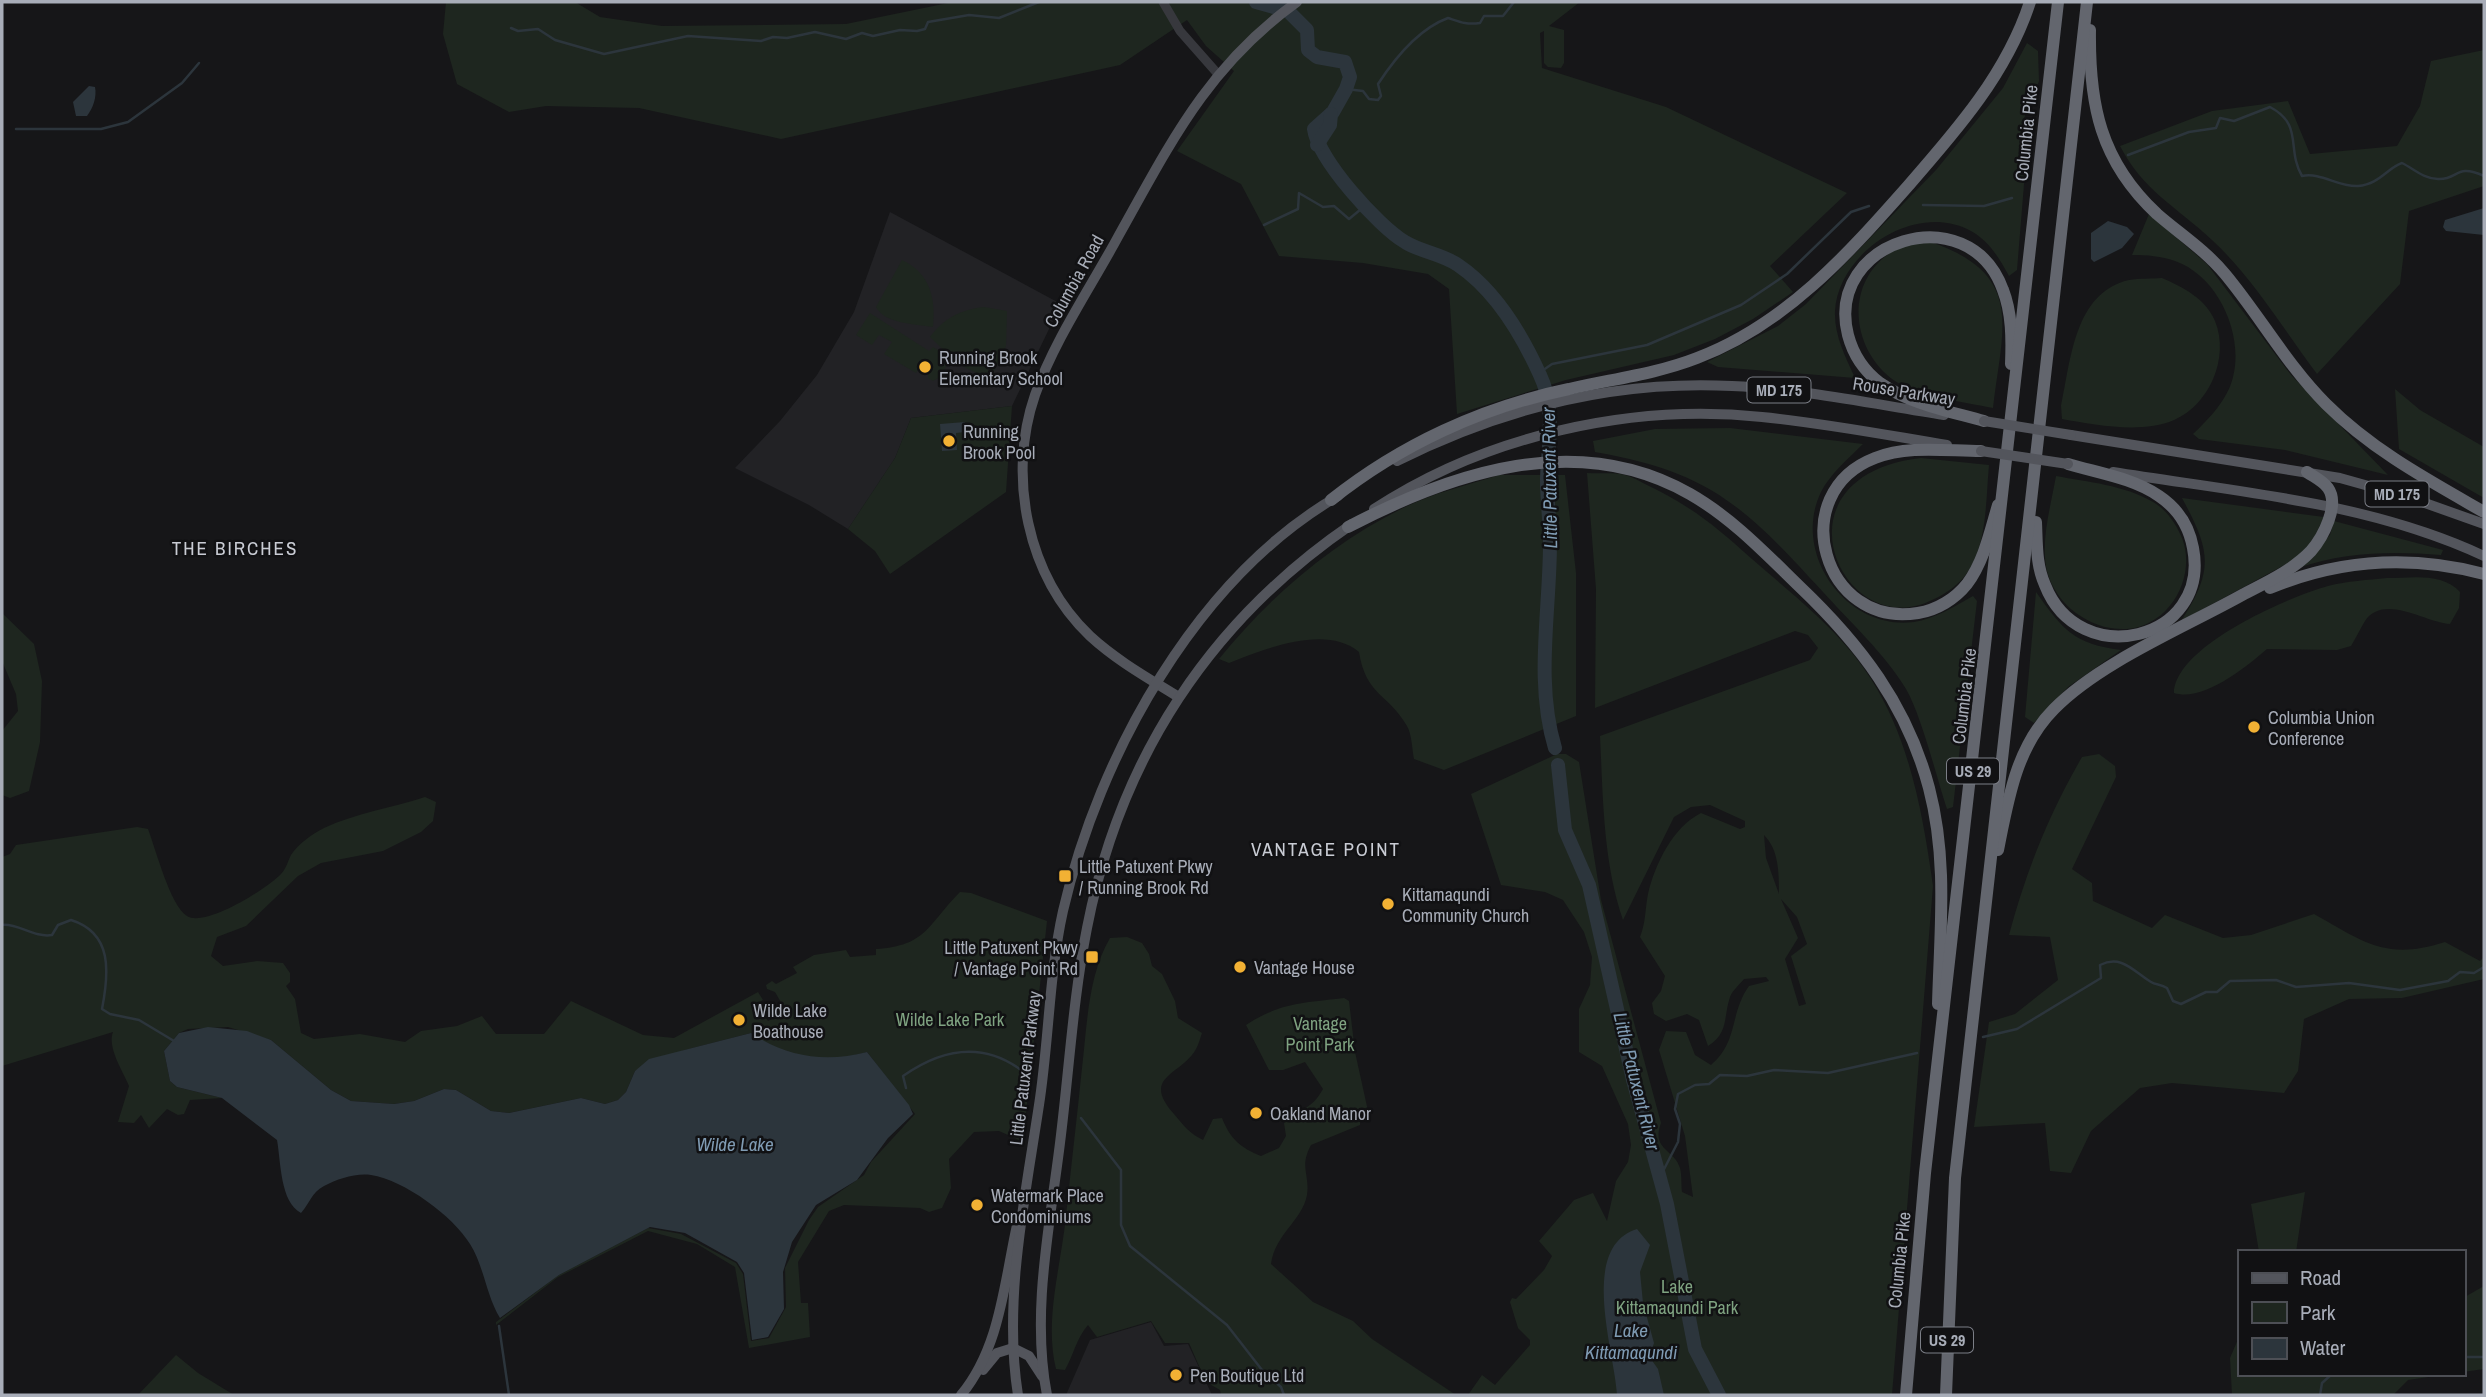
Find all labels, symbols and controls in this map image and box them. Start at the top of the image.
street label: Columbia Pike [2009,84,2043,182]
street label: Columbia Road [1038,230,1110,332]
place label: Running Brook Elementary School [939,345,1063,391]
marker: Running Brook Elementary School [917,359,933,375]
street label: Rouse Parkway [1851,371,1958,412]
road number: MD 175 [1748,378,1810,402]
water label: Little Patuxent River [1535,406,1563,549]
place label: Running Brook Pool [963,419,1035,465]
marker: Running Brook Pool [941,433,957,449]
road number: MD 175 [2366,481,2428,506]
district label: THE BIRCHES [172,535,298,561]
street label: Columbia Pike [1946,646,1982,746]
place label: Columbia Union Conference [2268,705,2375,751]
marker: Columbia Union Conference [2246,719,2262,735]
road number: US 29 [1947,758,1999,784]
district label: VANTAGE POINT [1251,836,1401,862]
place label: Little Patuxent Pkwy / Running Brook Rd [1079,854,1213,900]
marker: Little Patuxent Pkwy / Running Brook Rd [1057,868,1073,884]
place label: Kittamaqundi Community Church [1402,882,1529,928]
marker: Kittamaqundi Community Church [1380,896,1396,912]
place label: Little Patuxent Pkwy / Vantage Point Rd [944,935,1079,981]
marker: Little Patuxent Pkwy / Vantage Point Rd [1084,949,1100,965]
place label: Vantage House [1254,955,1355,980]
marker: Vantage House [1232,959,1248,975]
street label: Little Patuxent Parkway [1003,989,1047,1146]
place label: Wilde Lake Boathouse [753,998,827,1044]
park label: Wilde Lake Park [896,1007,1005,1032]
water label: Little Patuxent River [1607,1009,1667,1153]
park label: Vantage Point Park [1286,1011,1355,1057]
marker: Wilde Lake Boathouse [731,1012,747,1028]
place label: Oakland Manor [1270,1101,1371,1126]
marker: Oakland Manor [1248,1105,1264,1121]
water label: Wilde Lake [696,1131,774,1157]
place label: Watermark Place Condominiums [991,1183,1104,1229]
marker: Watermark Place Condominiums [969,1197,985,1213]
street label: Columbia Pike [1882,1211,1916,1309]
legend [2238,1250,2465,1376]
text: Road [2300,1263,2341,1292]
park label: Lake Kittamaqundi Park [1616,1274,1739,1320]
text: Park [2300,1298,2336,1327]
water label: Lake Kittamaqundi [1585,1317,1678,1365]
road number: US 29 [1921,1328,1973,1352]
text: Water [2300,1333,2346,1362]
place label: Pen Boutique Ltd [1190,1363,1304,1388]
marker: Pen Boutique Ltd [1168,1367,1184,1383]

